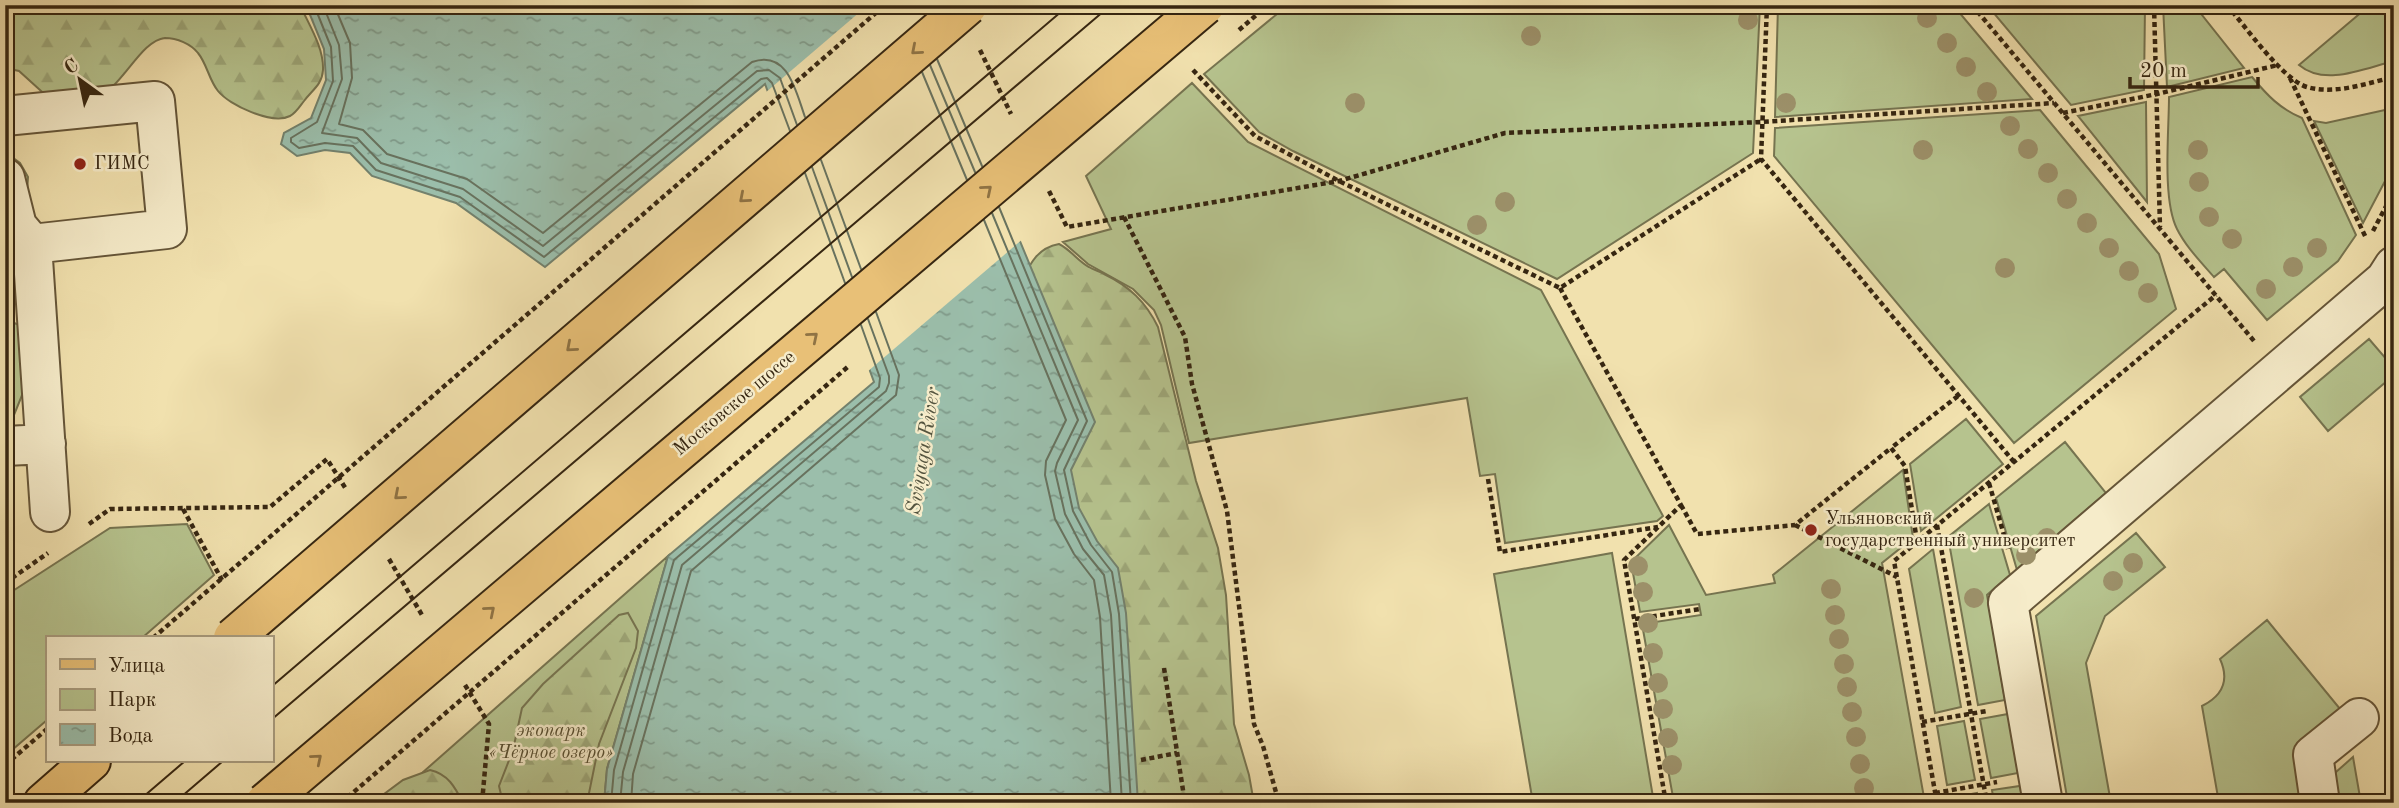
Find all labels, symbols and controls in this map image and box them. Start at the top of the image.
one-way arrow [911,42,924,54]
north arrow [46,46,116,116]
scale bar [2130,46,2257,90]
text: С [62,56,83,79]
text: 20 m [2140,61,2187,82]
place label: ГИМС [94,155,150,174]
marker: ГИМС [72,156,88,172]
one-way arrow [978,186,991,198]
one-way arrow [739,190,752,202]
one-way arrow [805,333,818,345]
one-way arrow [567,339,580,351]
street label: Московское шоссе [671,348,799,460]
water label: Sviyaga River [904,385,945,516]
one-way arrow [394,487,407,499]
place label: Ульяновский государственный университет [1825,510,2075,551]
marker: Ульяновский государственный университет [1803,522,1819,538]
one-way arrow [482,607,495,619]
legend [46,636,273,762]
text: Улица [108,656,165,677]
text: Парк [108,690,157,711]
park label: экопарк «Чёрное озеро» [489,722,613,763]
text: Вода [108,726,153,747]
one-way arrow [308,755,321,767]

